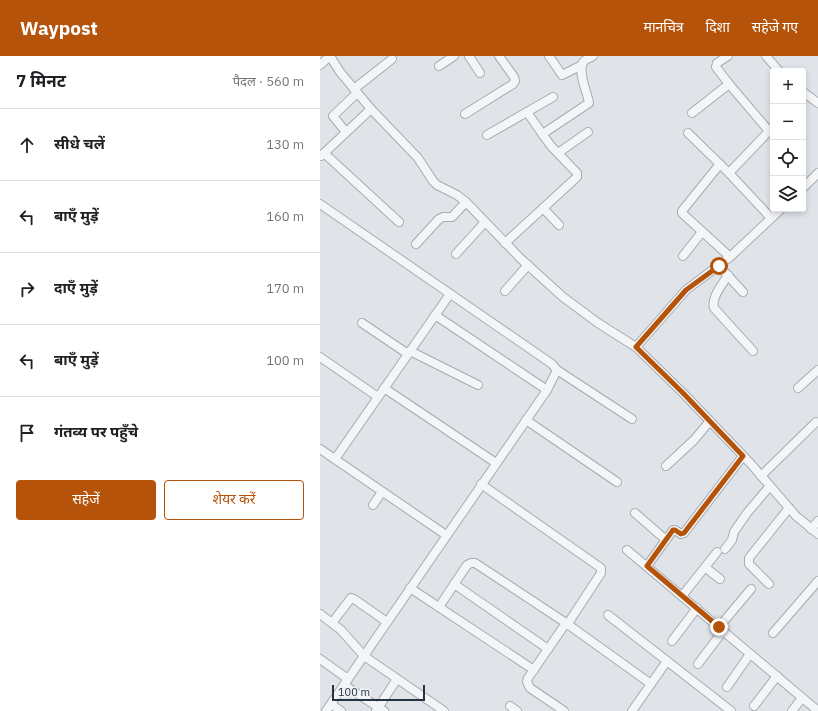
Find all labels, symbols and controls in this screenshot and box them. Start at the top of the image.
text: Waypost [20,16,98,40]
text: मानचित्र [644,18,684,36]
text: दिशा [706,18,730,36]
text: सहेजे गए [752,18,798,36]
map controls [770,68,806,212]
button: + [770,68,806,104]
text: 7 मिनट [16,70,66,92]
text: पैदल · 560 m [233,73,304,90]
button: − [770,104,806,140]
icon: ahead [16,134,38,156]
text: सीधे चलें [54,134,105,153]
text: 130 m [266,136,304,153]
button: locate [770,140,806,176]
button: layers [770,176,806,212]
icon: left [16,206,38,228]
text: बाएँ मुड़ें [54,206,99,225]
text: 160 m [266,208,304,225]
route start [710,257,728,275]
icon: right [16,278,38,300]
text: दाएँ मुड़ें [54,278,98,297]
text: 170 m [266,280,304,297]
icon: left [16,350,38,372]
text: बाएँ मुड़ें [54,350,99,369]
text: 100 m [266,352,304,369]
icon: arrive [16,422,38,444]
text: गंतव्य पर पहुँचे [54,422,138,441]
button: सहेजें [16,480,156,520]
button: शेयर करें [164,480,304,520]
route end [710,618,728,636]
scale bar [332,683,425,702]
text: 100 m [338,685,370,699]

